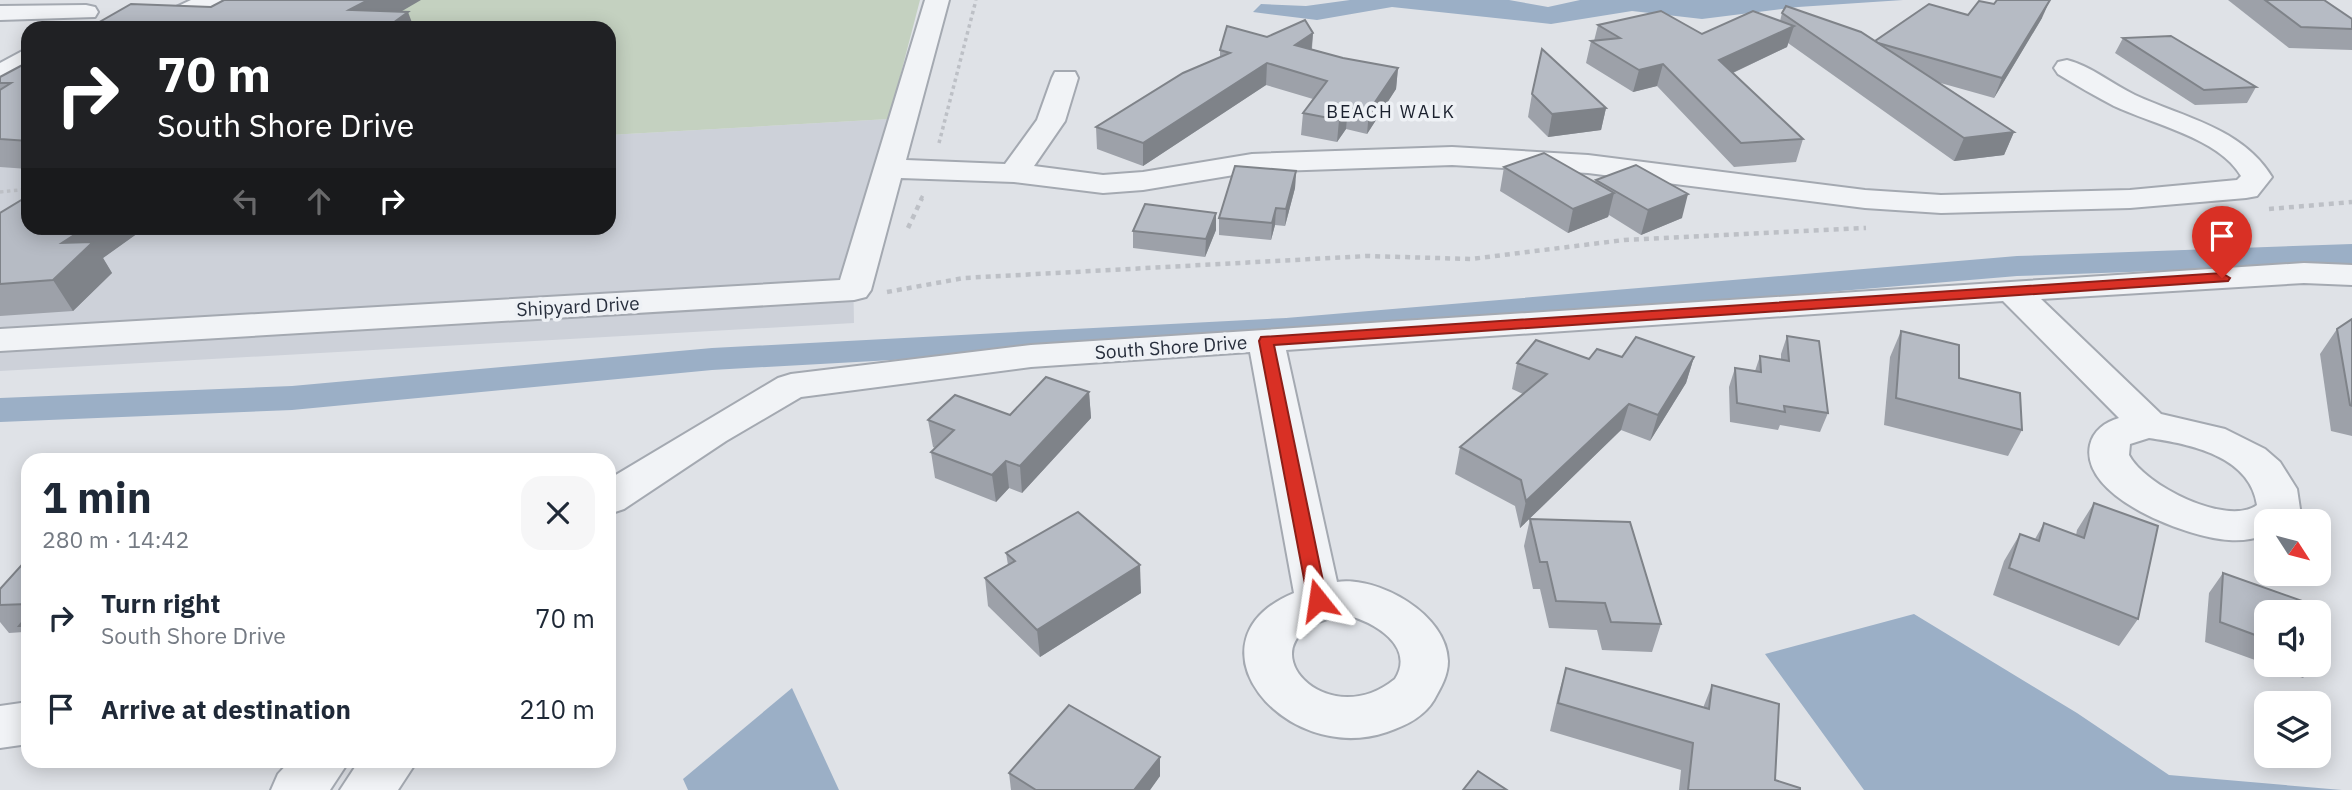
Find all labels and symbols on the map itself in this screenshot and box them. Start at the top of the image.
district label: BEACH WALK [1326,100,1456,123]
pin [2192,206,2252,278]
street label: Shipyard Drive [516,291,640,321]
street label: South Shore Drive [1094,330,1248,364]
north arrow [2254,509,2331,586]
position arrow [1281,563,1355,637]

